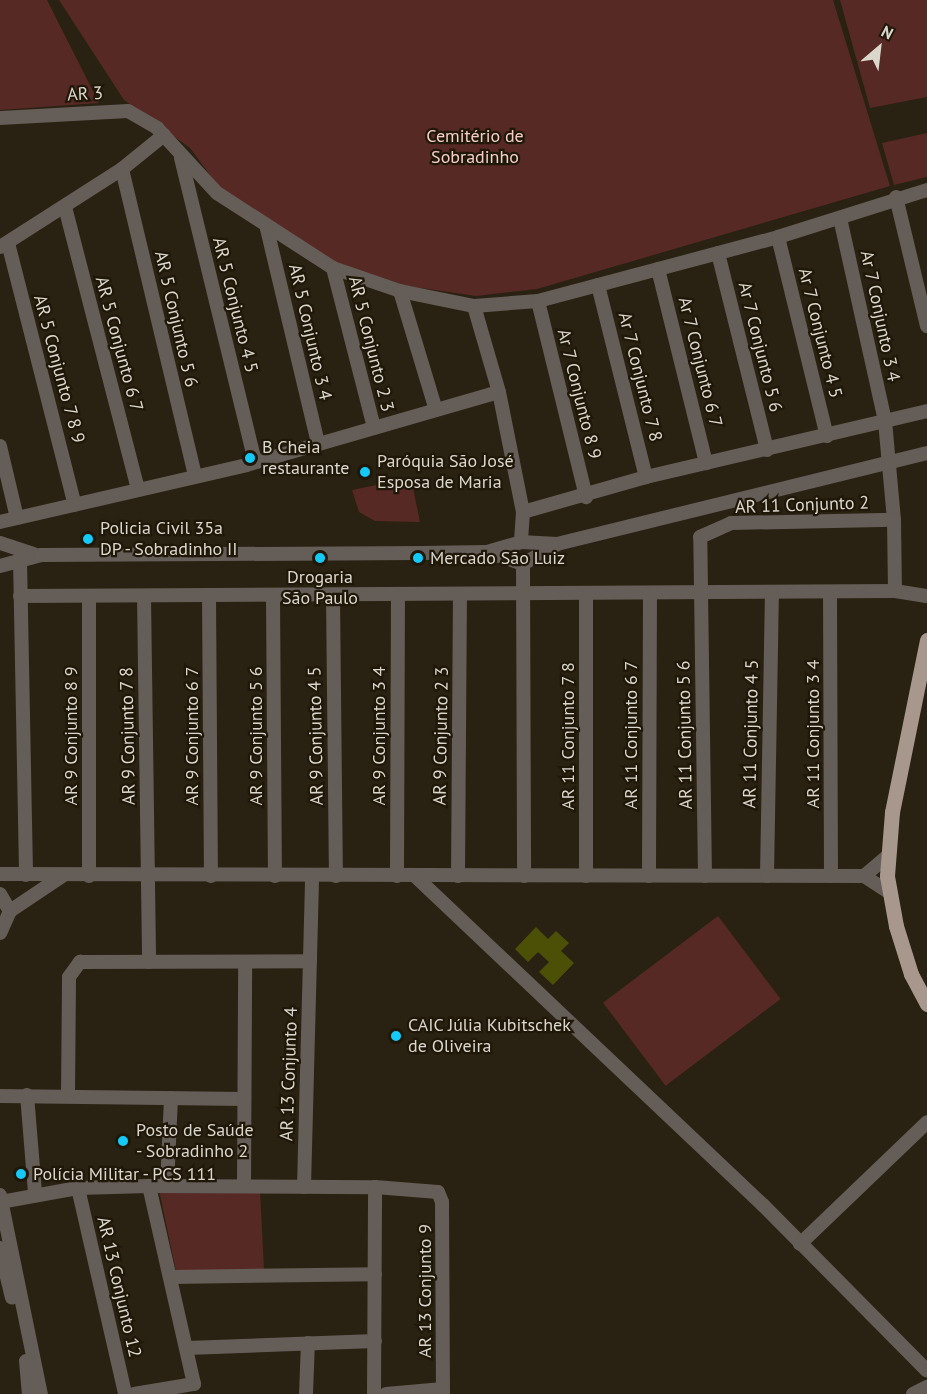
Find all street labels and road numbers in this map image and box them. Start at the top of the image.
street label: AR 3 [67,82,103,106]
street label: AR 5 Conjunto 4 5 [208,235,262,375]
street label: Ar 7 Conjunto 3 4 [855,248,905,384]
street label: AR 5 Conjunto 5 6 [150,249,202,389]
street label: AR 5 Conjunto 3 4 [284,262,336,402]
street label: Ar 7 Conjunto 4 5 [793,265,847,401]
street label: AR 5 Conjunto 6 7 [91,274,147,414]
street label: AR 5 Conjunto 2 3 [344,274,398,414]
street label: Ar 7 Conjunto 5 6 [733,279,787,415]
street label: AR 5 Conjunto 7 8 9 [29,292,89,446]
street label: Ar 7 Conjunto 6 7 [673,294,727,430]
street label: Ar 7 Conjunto 7 8 [613,309,667,445]
street label: Ar 7 Conjunto 8 9 [552,326,606,462]
street label: AR 11 Conjunto 2 [735,492,869,518]
street label: AR 11 Conjunto 4 5 [739,659,763,809]
street label: AR 11 Conjunto 5 6 [673,660,697,810]
street label: AR 11 Conjunto 3 4 [802,660,824,808]
street label: AR 11 Conjunto 6 7 [620,661,642,809]
street label: AR 11 Conjunto 7 8 [557,662,579,810]
street label: AR 9 Conjunto 7 8 [116,666,140,806]
street label: AR 9 Conjunto 4 5 [304,666,328,806]
street label: AR 9 Conjunto 2 3 [429,666,453,806]
street label: AR 9 Conjunto 8 9 [60,667,82,805]
street label: AR 9 Conjunto 6 7 [181,667,203,805]
street label: AR 9 Conjunto 5 6 [245,667,267,805]
street label: AR 9 Conjunto 3 4 [368,667,390,805]
street label: AR 13 Conjunto 4 [276,1007,302,1141]
street label: AR 13 Conjunto 12 [92,1214,146,1360]
street label: AR 13 Conjunto 9 [414,1224,436,1358]

